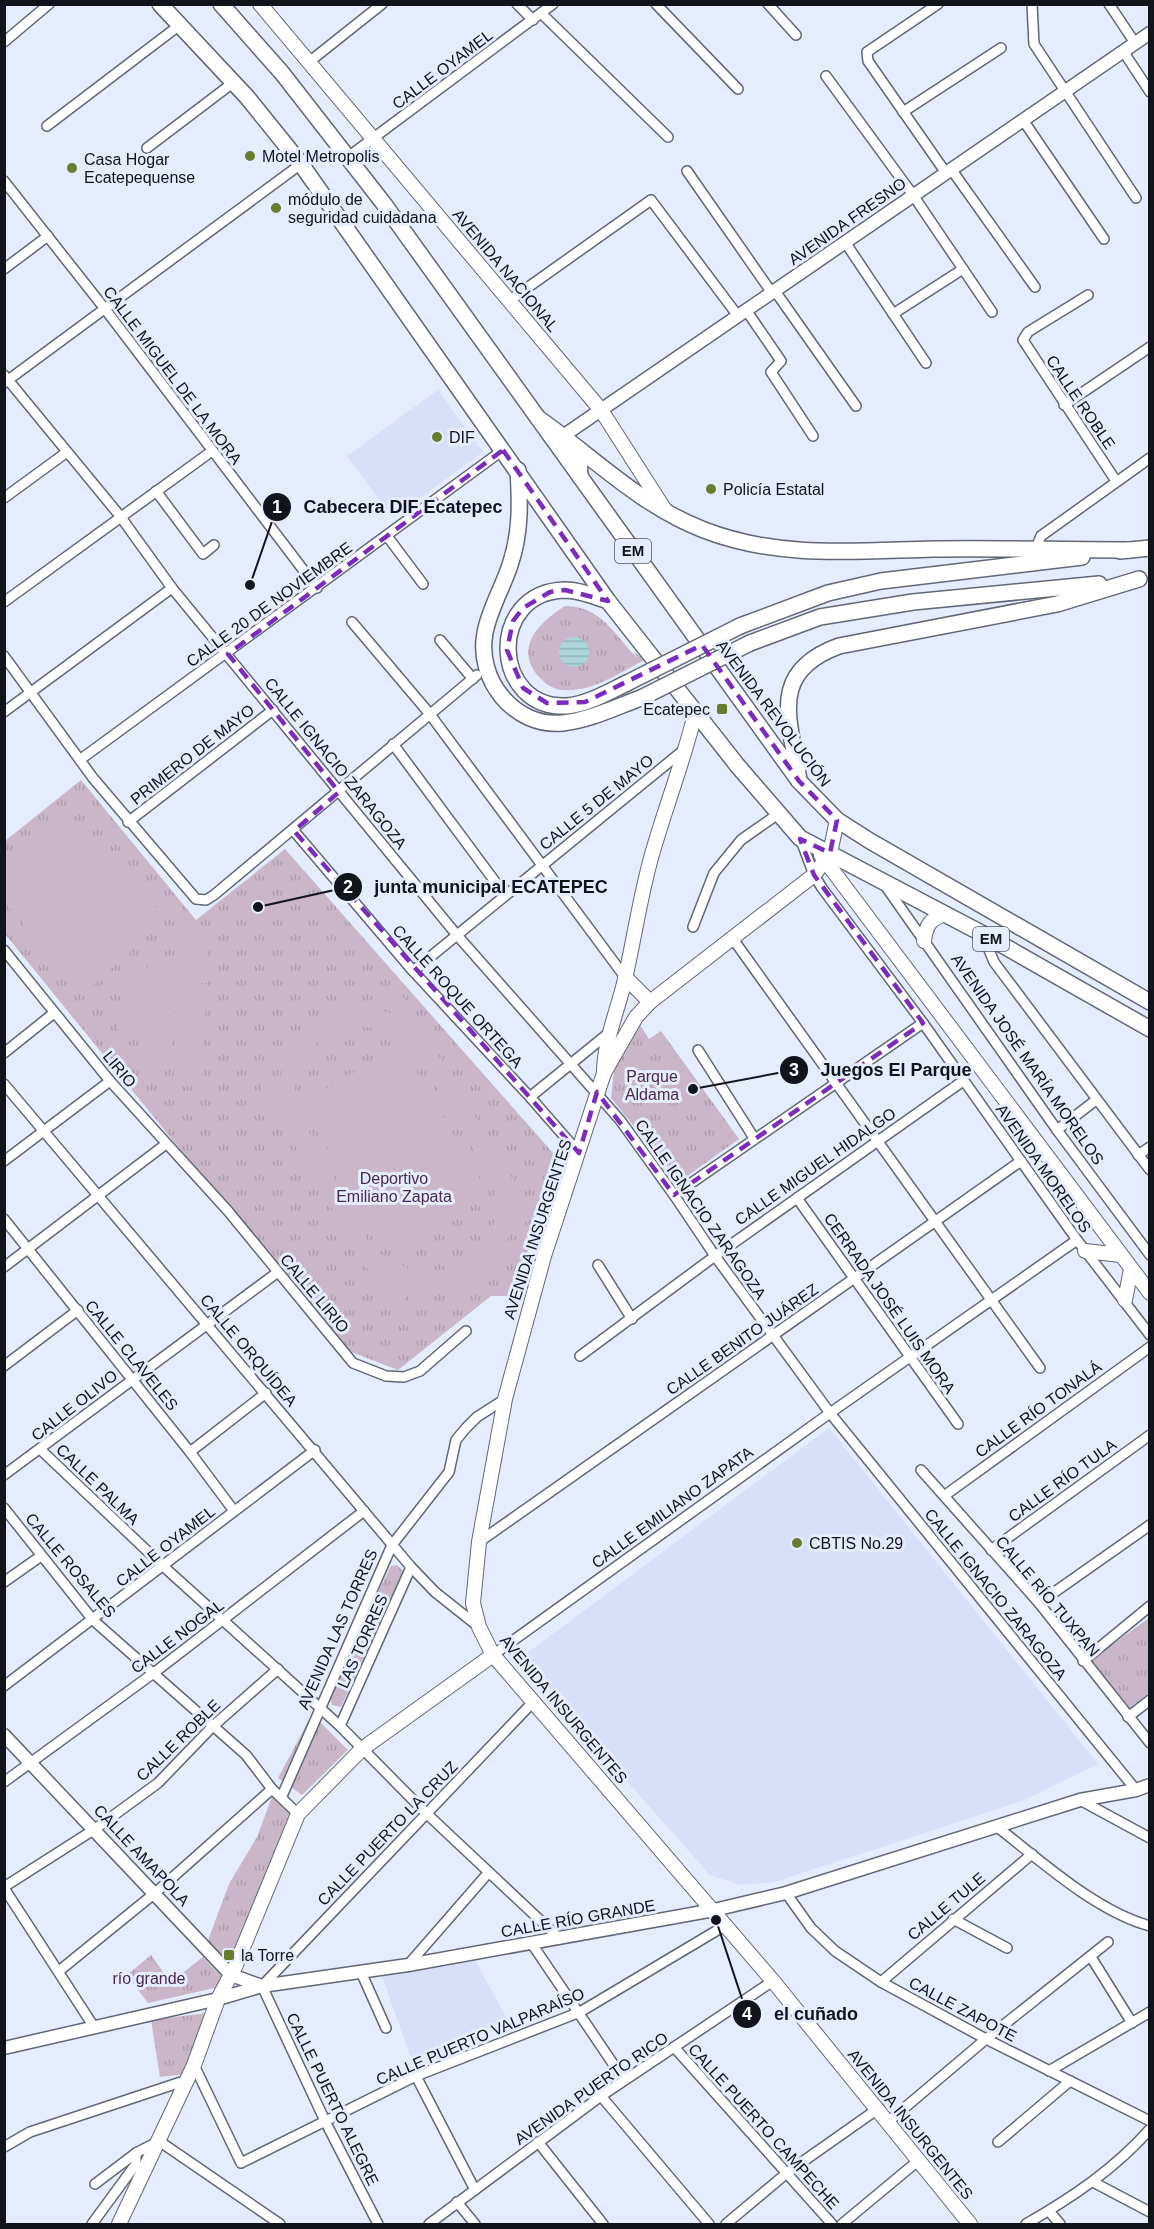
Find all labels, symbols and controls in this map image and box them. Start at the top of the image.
street label: CALLE OYAMEL [389,26,496,112]
place label: Motel Metropolis [262,148,379,165]
marker: Motel Metropolis [243,149,257,163]
place label: Casa Hogar Ecatepequense [84,151,195,186]
marker: Casa Hogar Ecatepequense [65,161,79,175]
street label: AVENIDA FRESNO [785,174,909,268]
place label: módulo de seguridad cuidadana [288,191,437,226]
marker: módulo de seguridad cuidadana [269,201,283,215]
street label: AVENIDA NACIONAL [449,206,562,335]
street label: CALLE MIGUEL DE LA MORA [100,283,245,468]
street label: CALLE ROBLE [1043,352,1118,452]
place label: DIF [449,429,475,446]
marker: DIF [430,430,444,444]
place label: Policía Estatal [723,481,824,498]
marker: Policía Estatal [704,482,718,496]
callout: Cabecera DIF Ecatepec [262,489,515,525]
text: 1 [272,497,282,517]
text: Cabecera DIF Ecatepec [303,497,503,517]
street label: CALLE 20 DE NOVIEMBRE [183,539,355,670]
road number: EM [615,539,651,563]
street label: AVENIDA REVOLUCIÓN [713,636,835,790]
street label: CALLE IGNACIO ZARAGOZA [261,674,410,853]
street label: PRIMERO DE MAYO [127,701,257,808]
place label: Ecatepec [643,701,710,718]
marker: Ecatepec [715,702,729,716]
street label: CALLE 5 DE MAYO [536,751,656,853]
callout: junta municipal ECATEPEC [333,869,620,905]
text: 2 [343,877,353,897]
text: junta municipal ECATEPEC [373,877,608,897]
street label: CALLE ROQUE ORTEGA [389,922,526,1071]
road number: EM [973,927,1009,951]
street label: AVENIDA JOSÉ MARÍA MORELOS [948,950,1108,1168]
street label: LIRIO [100,1048,140,1091]
callout: Juegos El Parque [779,1052,984,1088]
text: 3 [789,1060,799,1080]
text: Juegos El Parque [820,1060,972,1080]
park label: Parque Aldama [625,1068,679,1103]
street label: AVENIDA MORELOS [993,1101,1094,1236]
street label: CALLE MIGUEL HIDALGO [732,1104,899,1229]
street label: CALLE IGNACIO ZARAGOZA [632,1116,769,1303]
street label: AVENIDA INSURGENTES [500,1137,575,1321]
park label: Deportivo Emiliano Zapata [336,1170,452,1205]
street label: CERRADA JOSÉ LUIS MORA [821,1209,960,1397]
street label: CALLE LIRIO [277,1251,352,1336]
street label: CALLE BENITO JUÁREZ [663,1280,822,1398]
street label: CALLE ORQUÍDEA [197,1290,301,1410]
street label: CALLE CLAVELES [82,1297,181,1414]
street label: CALLE RÍO TONALÁ [971,1357,1105,1461]
street label: CALLE OLIVO [28,1367,121,1444]
street label: CALLE RÍO TULA [1005,1435,1120,1525]
street label: CALLE PALMA [53,1441,143,1528]
street label: CALLE EMILIANO ZAPATA [589,1443,756,1572]
street label: CALLE OYAMEL [113,1502,218,1590]
street label: CALLE IGNACIO ZARAGOZA [921,1505,1070,1684]
street label: CALLE ROSALES [22,1510,119,1621]
street label: CALLE RÍO TUXPAN [992,1532,1104,1660]
place label: CBTIS No.29 [809,1535,903,1552]
marker: CBTIS No.29 [790,1536,804,1550]
street label: AVENIDA LAS TORRES [293,1545,381,1713]
street label: LAS TORRES [333,1591,391,1691]
street label: CALLE NOGAL [128,1596,227,1677]
street label: AVENIDA INSURGENTES [497,1632,631,1787]
street label: CALLE ROBLE [133,1696,224,1784]
street label: CALLE PUERTO LA CRUZ [314,1758,461,1909]
street label: CALLE AMAPOLA [91,1801,193,1910]
street label: CALLE TULE [904,1869,988,1944]
street label: CALLE RÍO GRANDE [499,1896,657,1940]
place label: la Torre [241,1947,294,1964]
marker: la Torre [222,1948,236,1962]
park label: río grande [113,1970,186,1987]
street label: CALLE ZAPOTE [906,1974,1019,2045]
street label: CALLE PUERTO VALPARAÍSO [373,1984,587,2088]
callout: el cuñado [732,1996,870,2032]
text: 4 [742,2004,752,2024]
text: el cuñado [774,2004,858,2024]
street label: CALLE PUERTO ALEGRE [283,2010,382,2188]
street label: AVENIDA PUERTO RICO [511,2029,671,2148]
street label: CALLE PUERTO CAMPECHE [685,2040,842,2212]
street label: AVENIDA INSURGENTES [845,2046,976,2203]

